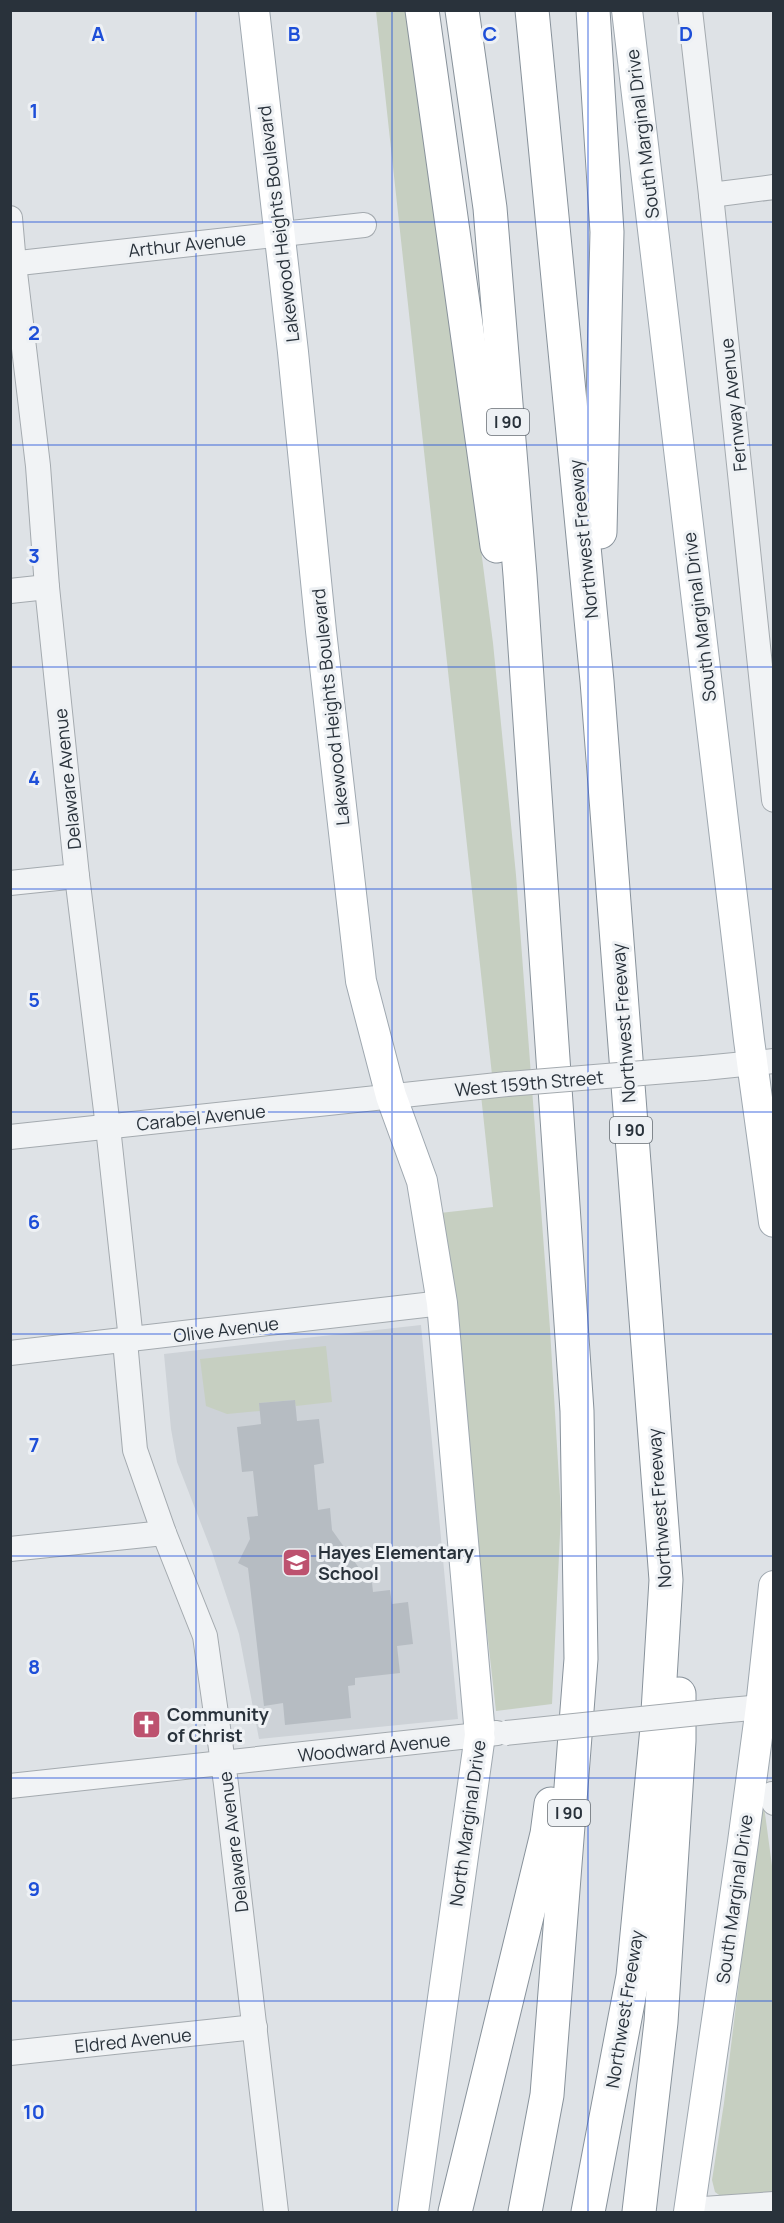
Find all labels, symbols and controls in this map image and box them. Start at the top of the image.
text: A [91,20,105,47]
text: B [288,20,301,47]
text: C [483,20,497,47]
text: D [679,20,693,47]
street label: South Marginal Drive [620,48,664,220]
text: 1 [30,97,38,124]
street label: Lakewood Heights Boulevard [252,104,304,344]
street label: Arthur Avenue [127,226,247,262]
text: 2 [28,319,40,346]
street label: Fernway Avenue [714,337,752,473]
road number: I 90 [487,409,529,435]
street label: Northwest Freeway [563,458,603,620]
street label: South Marginal Drive [677,531,721,703]
text: 3 [28,542,40,569]
street label: Lakewood Heights Boulevard [306,587,354,827]
street label: Delaware Avenue [48,707,86,851]
text: 4 [28,764,40,791]
street label: Northwest Freeway [605,942,641,1104]
text: 5 [28,986,40,1013]
street label: West 159th Street [453,1065,605,1101]
street label: Carabel Avenue [135,1098,267,1136]
road number: I 90 [610,1117,652,1143]
text: 6 [28,1208,40,1235]
street label: Olive Avenue [172,1311,280,1347]
street label: Northwest Freeway [641,1427,677,1589]
text: 7 [29,1431,39,1458]
place label: Hayes Elementary School [318,1540,474,1585]
school or university icon: Hayes Elementary School [281,1546,313,1578]
text: 8 [28,1653,40,1680]
place label: Community of Christ [167,1702,269,1747]
church icon: Community of Christ [130,1708,162,1740]
street label: Woodward Avenue [297,1727,451,1767]
street label: North Marginal Drive [443,1738,491,1908]
street label: Delaware Avenue [212,1770,254,1914]
road number: I 90 [548,1800,590,1826]
street label: South Marginal Drive [710,1813,758,1985]
text: 9 [28,1875,40,1902]
street label: Northwest Freeway [600,1928,648,2090]
street label: Eldred Avenue [73,2022,193,2058]
text: 10 [23,2098,45,2125]

